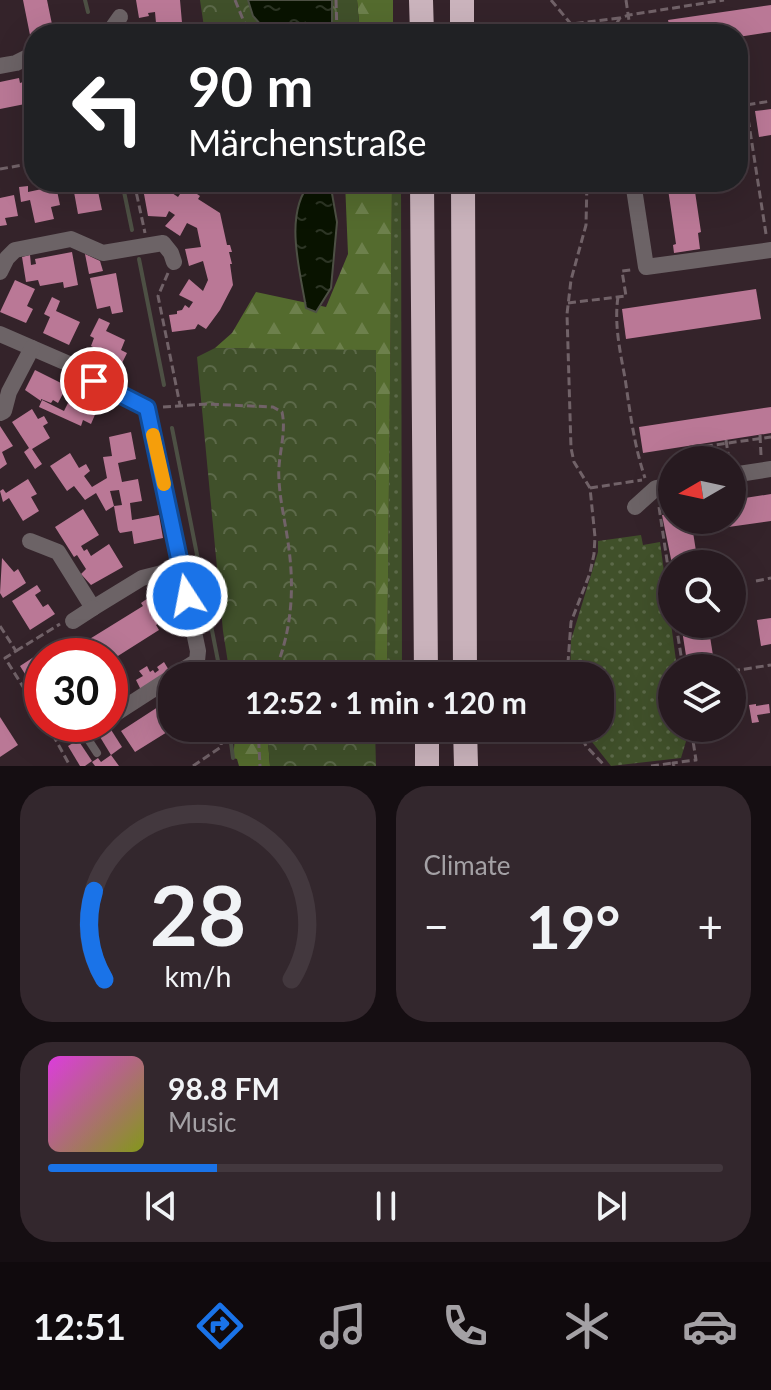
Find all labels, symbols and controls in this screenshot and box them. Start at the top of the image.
text: 90 m [188,52,313,119]
icon: left [56,56,160,160]
text: Märchenstraße [188,120,427,164]
pin [60,347,128,415]
icon: arrive [72,359,116,403]
north arrow [658,446,746,534]
map controls [658,446,746,742]
button: search [658,550,746,638]
position arrow [145,554,229,638]
speed limit sign: 30 [24,638,128,742]
button: layers [658,654,746,742]
text: 12:52 · 1 min · 120 m [245,684,527,720]
text: Climate [424,849,510,881]
text: 28 [150,864,246,964]
text: 19° [526,890,621,962]
text: − [424,900,449,952]
text: + [697,900,723,952]
text: km/h [164,959,231,993]
text: 98.8 FM [168,1070,280,1106]
text: Music [168,1106,236,1138]
icon: previous [139,1184,183,1228]
icon: pause [364,1184,408,1228]
icon: next [589,1184,633,1228]
icon: directions [192,1298,248,1354]
icon: music [315,1298,371,1354]
icon: phone [437,1298,493,1354]
icon: climate [559,1298,615,1354]
icon: car [682,1298,738,1354]
text: 12:51 [33,1304,126,1348]

